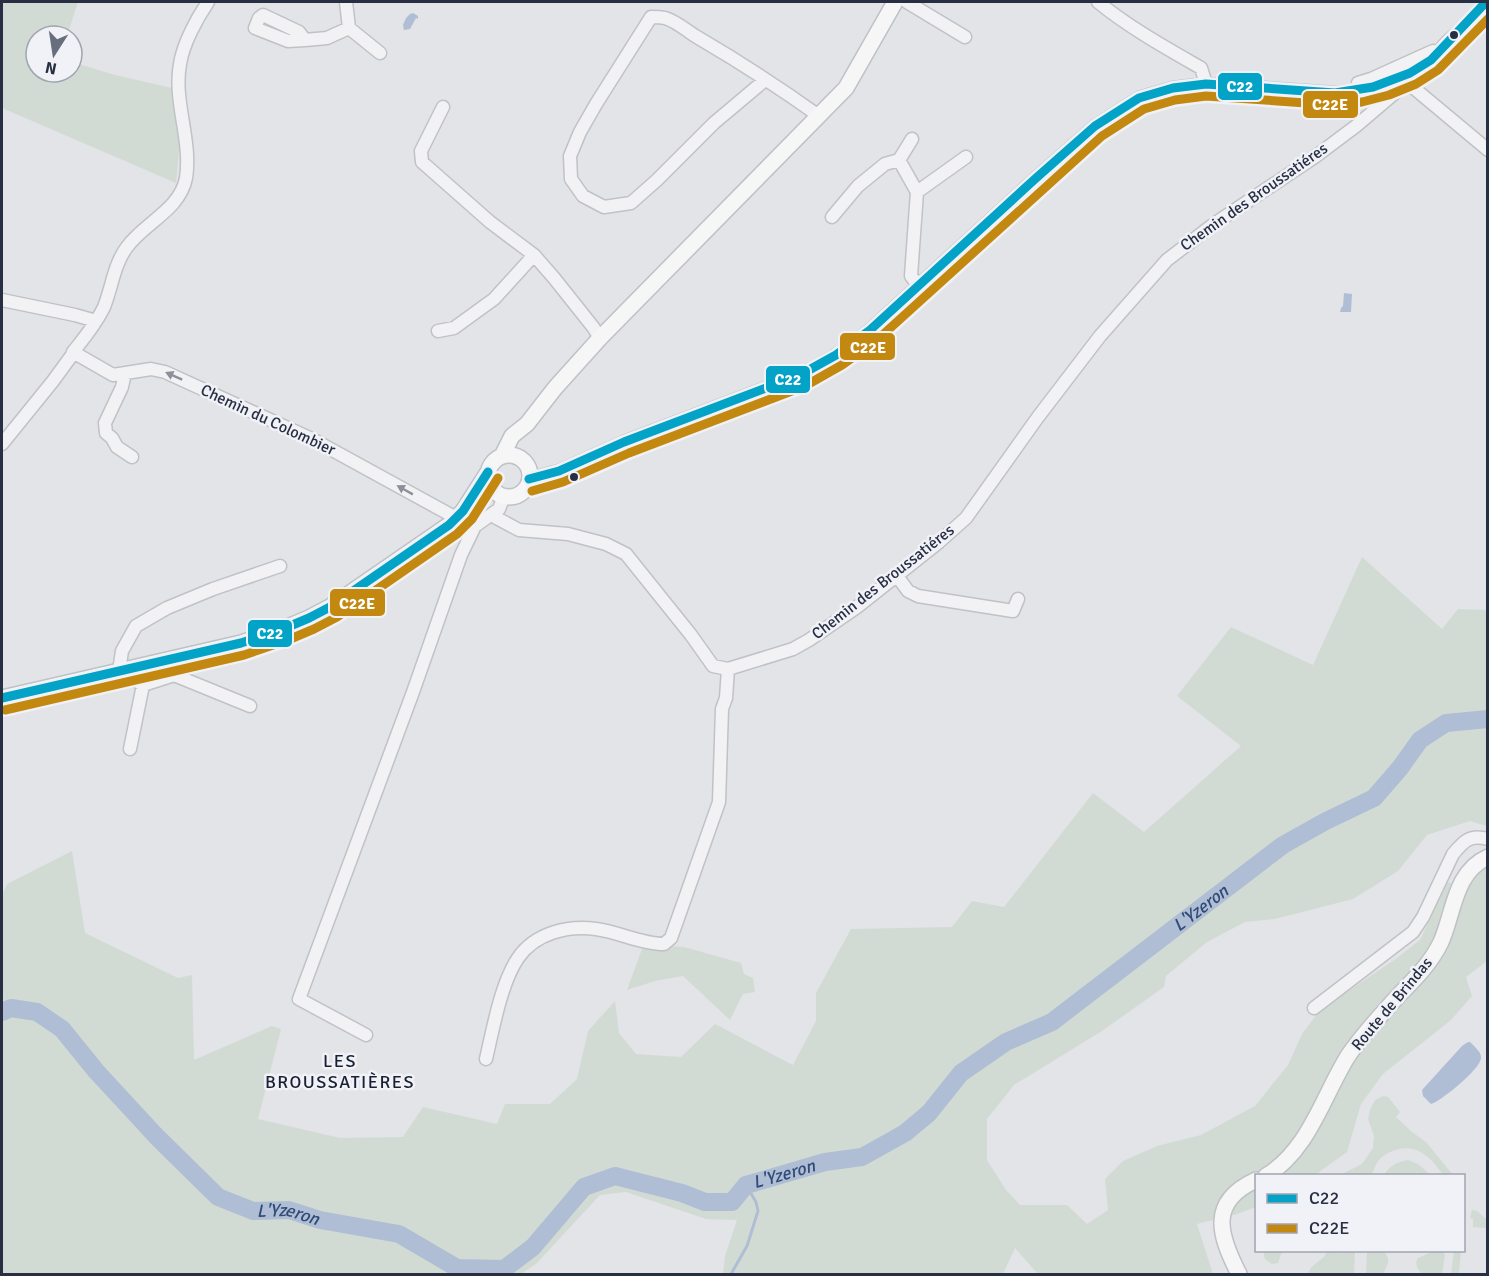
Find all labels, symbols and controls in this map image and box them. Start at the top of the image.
north arrow [24,24,84,84]
unlabelled marker [1448,29,1460,41]
text: N [44,57,59,79]
line badge: C22 [1217,72,1263,101]
text: C22 [1226,77,1254,97]
line badge: C22E [1302,90,1359,119]
text: C22E [1312,95,1348,115]
street label: Chemin des Broussatiéres [1176,138,1332,256]
line badge: C22E [839,332,896,361]
text: C22E [850,338,886,358]
line badge: C22 [765,365,811,394]
text: C22 [774,370,802,390]
one-way arrow [165,372,182,381]
street label: Chemin du Colombier [197,380,339,460]
unlabelled marker [568,471,580,483]
one-way arrow [396,485,413,495]
street label: Chemin des Broussatiéres [808,520,958,644]
line badge: C22E [329,588,386,617]
text: C22E [339,594,375,614]
line badge: C22 [247,619,293,648]
text: C22 [256,624,284,644]
water label: L'Yzeron [1169,879,1234,936]
street label: Route de Brindas [1347,953,1437,1055]
district label: LES BROUSSATIÈRES [265,1050,415,1093]
water label: L'Yzeron [750,1154,819,1193]
legend [1255,1174,1465,1252]
text: C22 [1309,1187,1339,1209]
water label: L'Yzeron [256,1199,323,1230]
text: C22E [1309,1217,1350,1239]

